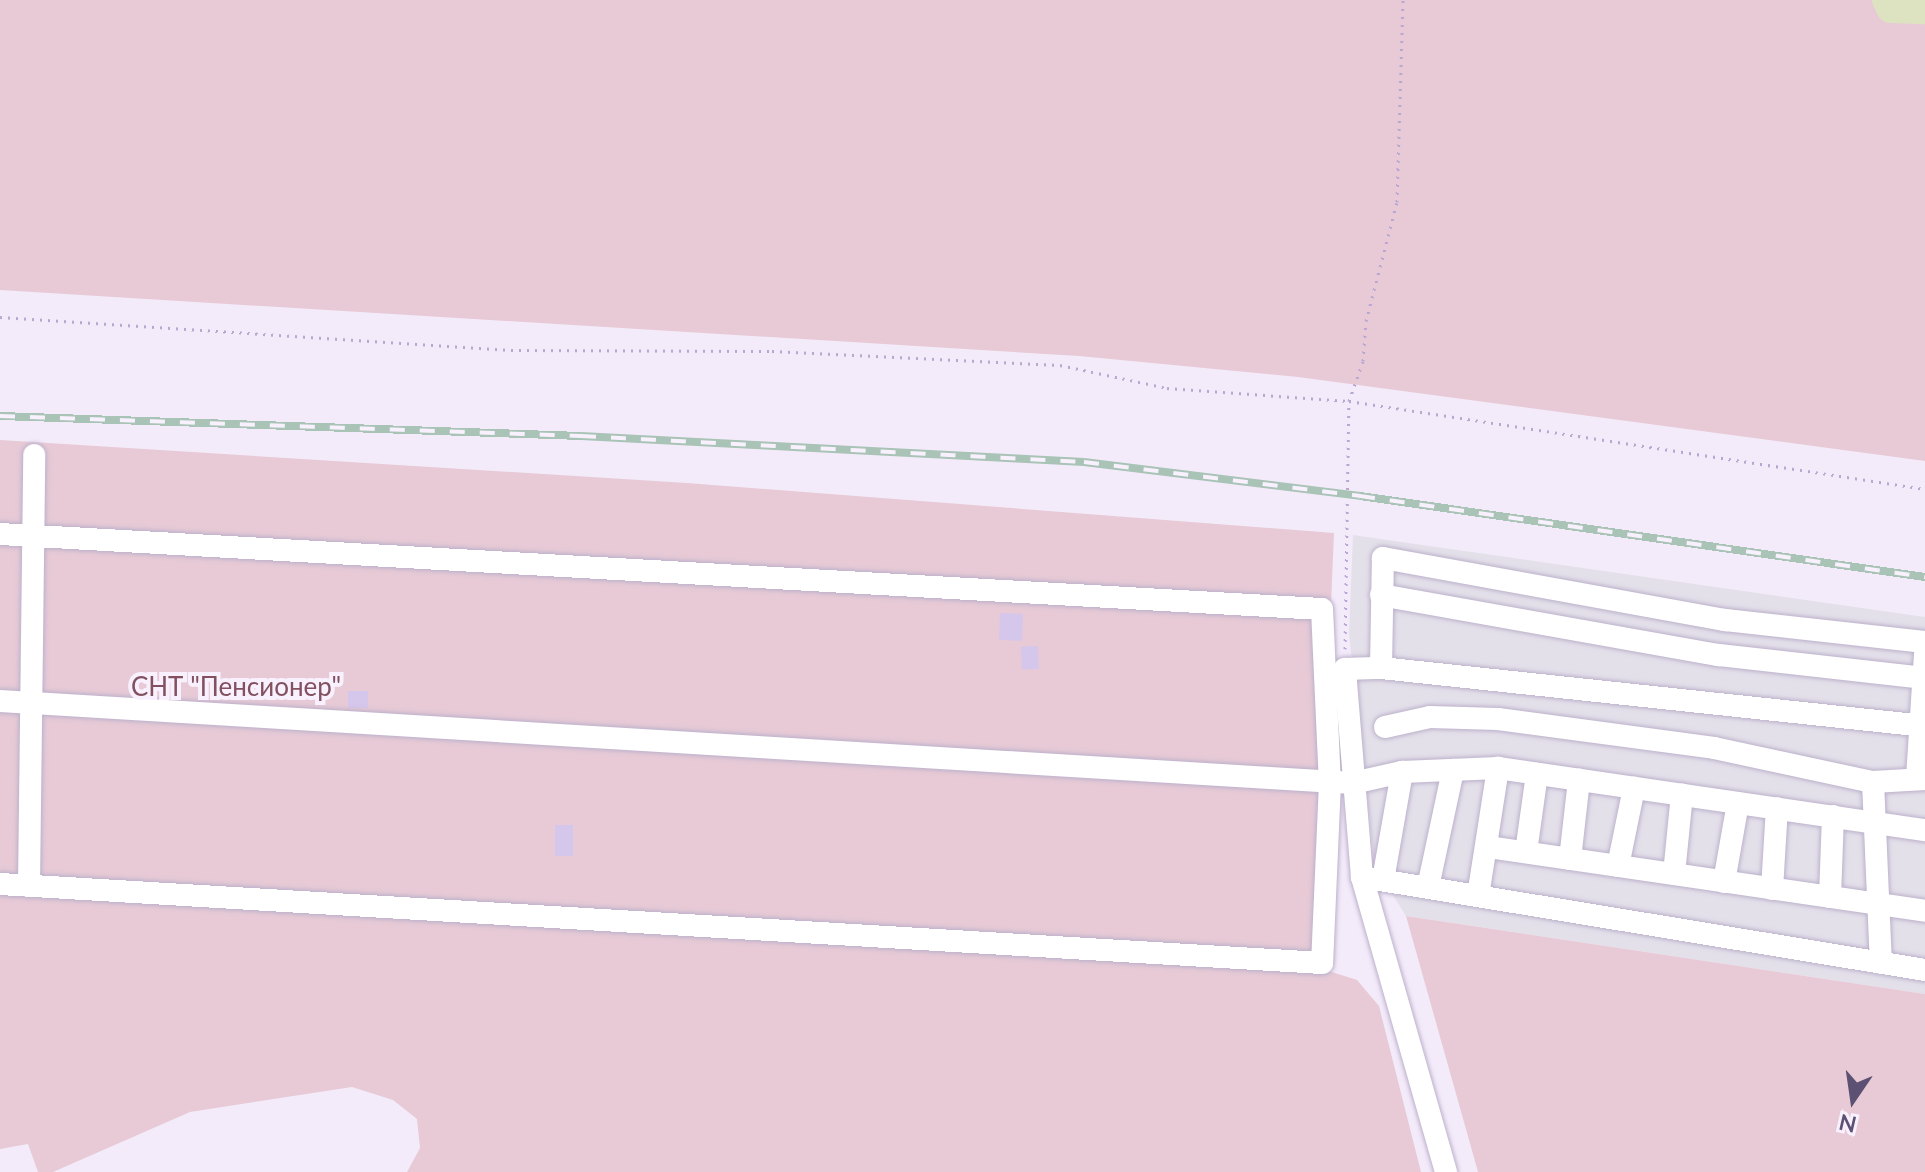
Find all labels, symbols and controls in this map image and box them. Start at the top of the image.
park label: СНТ "Пенсионер" [131,671,341,703]
north arrow [1813,1060,1893,1140]
text: N [1836,1109,1859,1139]

